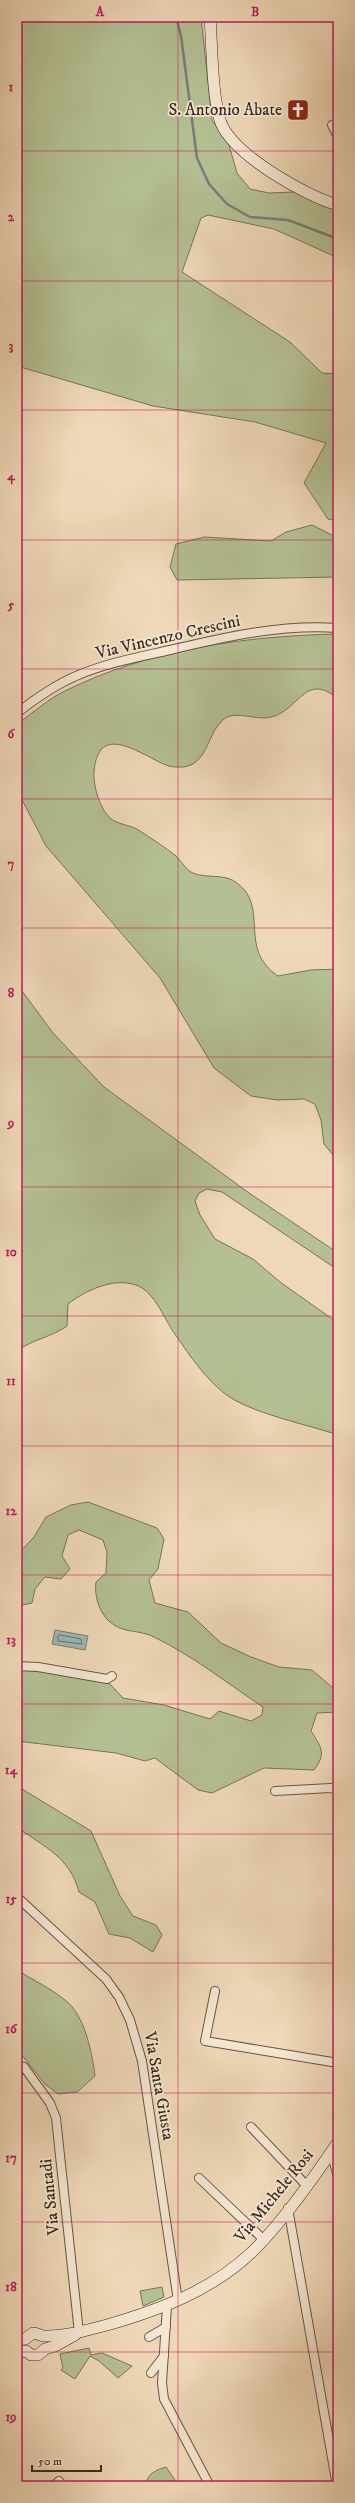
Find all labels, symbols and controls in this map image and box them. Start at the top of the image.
text: A [95,4,105,20]
text: B [251,4,259,20]
text: 1 [9,79,14,95]
church icon: S. Antonio Abate [285,97,311,123]
place label: S. Antonio Abate [168,99,282,121]
text: 2 [8,209,15,225]
text: 3 [9,338,14,354]
text: 4 [6,468,15,485]
text: 5 [7,597,15,613]
street label: Via Vincenzo Crescini [93,610,242,665]
text: 6 [8,726,16,742]
text: 7 [8,856,15,872]
text: 8 [8,985,15,1001]
text: 9 [7,1115,14,1131]
text: 10 [5,1244,17,1260]
text: 11 [6,1373,16,1389]
text: 12 [5,1503,17,1519]
text: 13 [6,1632,16,1648]
text: 14 [5,1762,18,1779]
text: 15 [5,1891,17,1907]
text: 16 [5,2021,18,2037]
street label: Via Santa Giusta [138,2029,180,2143]
street label: Via Michele Rosi [229,2145,319,2248]
text: 17 [5,2150,17,2166]
street label: Via Santadi [35,2158,65,2237]
text: 18 [5,2279,17,2295]
text: 19 [5,2409,17,2425]
scale bar [32,2447,101,2473]
text: 50 m [38,2454,62,2469]

